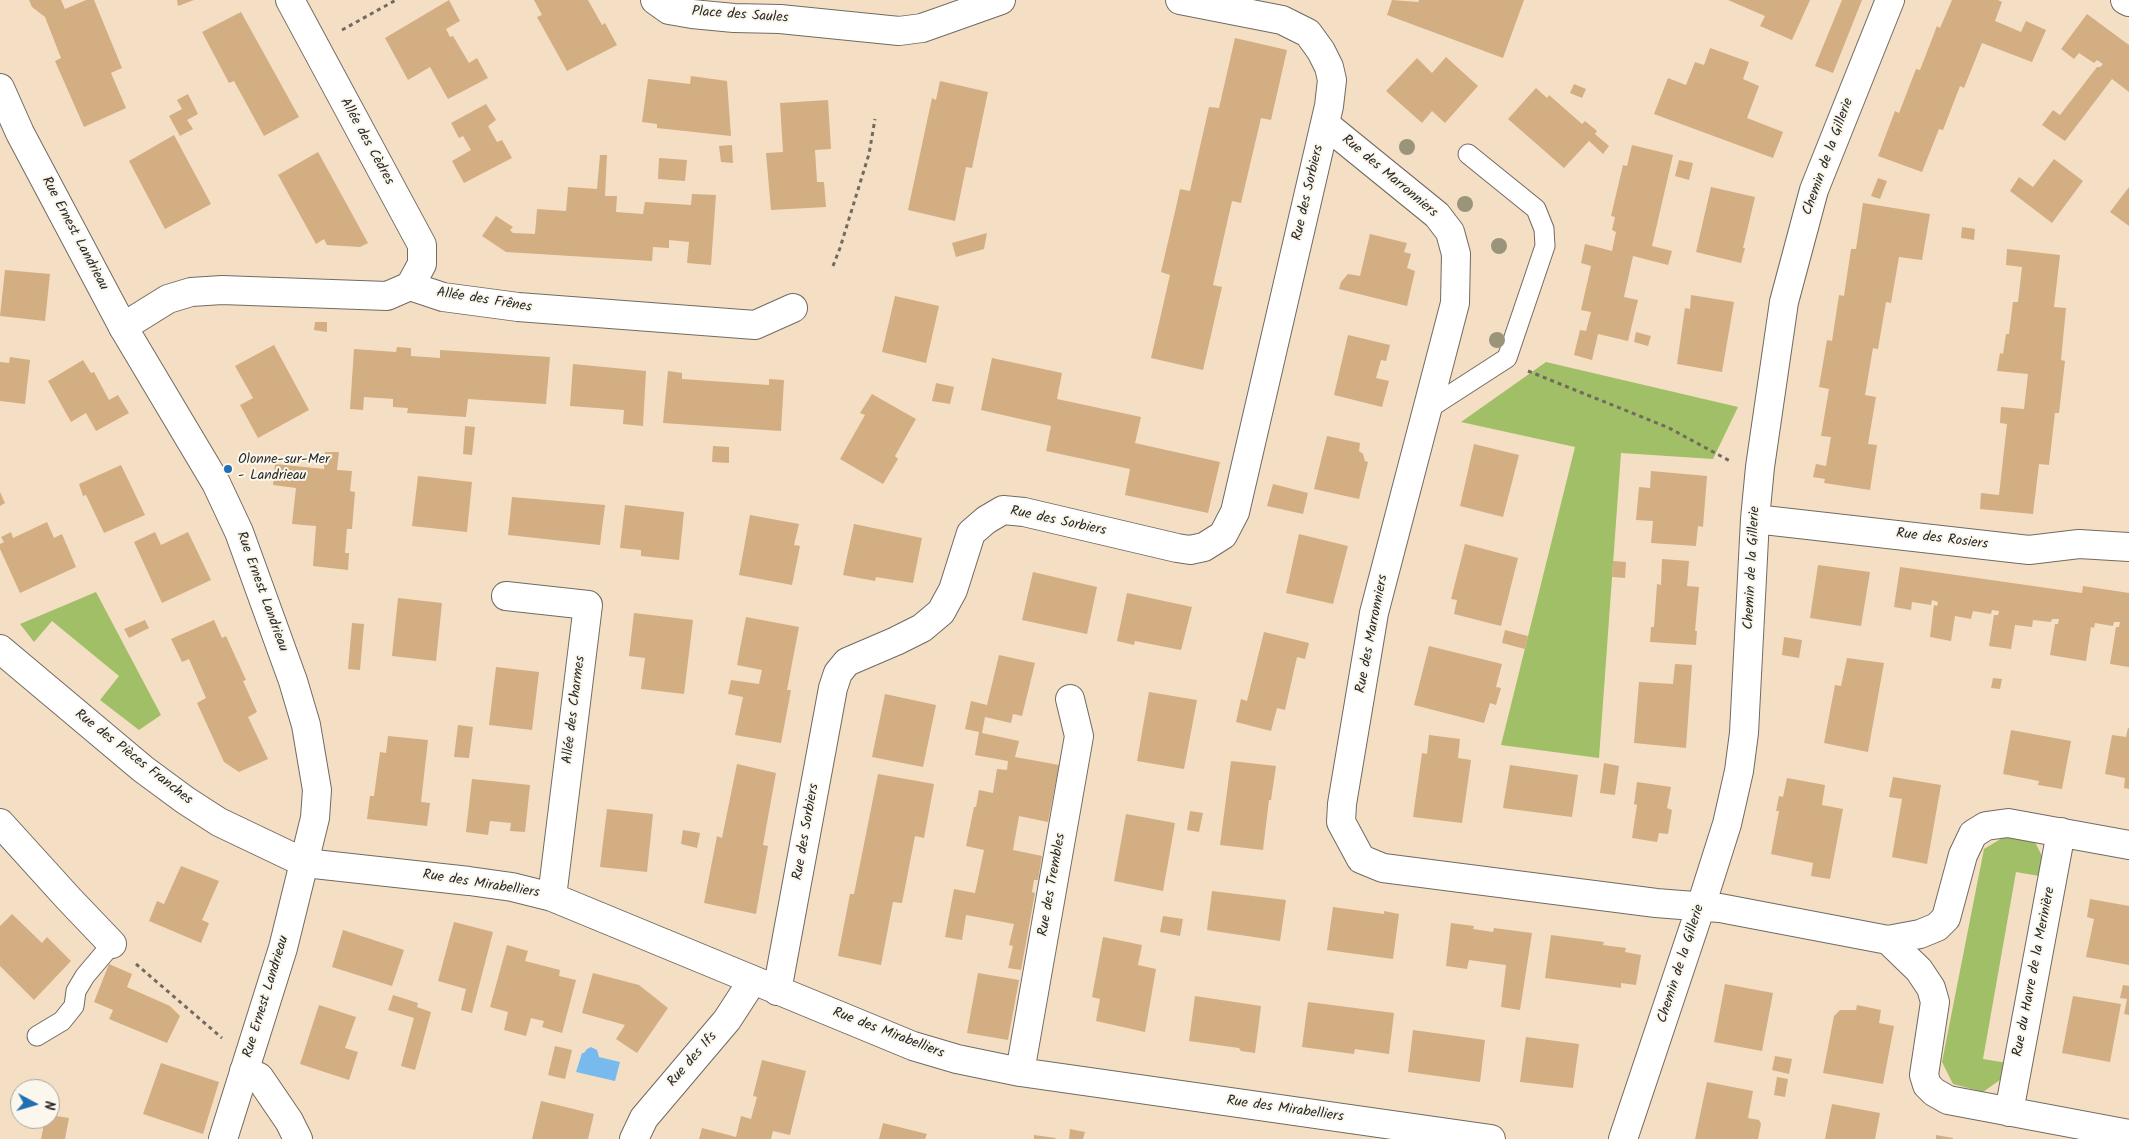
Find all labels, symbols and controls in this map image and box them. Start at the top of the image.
street label: Place des Saules [691,4,789,28]
street label: Allée des Cèdres [335,96,397,188]
street label: Chemin de la Gillerie [1800,96,1858,218]
street label: Rue des Marronniers [1338,132,1440,222]
street label: Rue des Sorbiers [1290,144,1328,242]
street label: Rue Ernest Landrieau [37,174,111,294]
street label: Allée des Frênes [435,285,533,317]
place label: Olonne-sur-Mer - Landrieau [238,453,330,486]
marker: Olonne-sur-Mer - Landrieau [222,463,234,475]
street label: Rue des Sorbiers [1008,504,1108,540]
street label: Chemin de la Gillerie [1741,506,1765,630]
street label: Rue des Rosiers [1895,526,1989,554]
street label: Rue Ernest Landrieau [231,530,291,654]
street label: Rue des Marronniers [1353,573,1393,695]
street label: Allée des Charmes [560,655,590,765]
street label: Rue des Pièces Franches [71,707,195,809]
street label: Rue des Sorbiers [790,782,824,882]
street label: Rue des Trembles [1036,832,1070,938]
street label: Rue des Mirabelliers [421,867,541,903]
street label: Rue du Havre de la Merinière [2010,886,2060,1058]
street label: Chemin de la Gillerie [1655,903,1709,1025]
street label: Rue Ernest Landrieau [240,934,294,1060]
street label: Rue des Mirabelliers [830,1005,946,1063]
street label: Rue des Ifs [665,1029,721,1091]
north arrow [10,1079,60,1129]
street label: Rue des Mirabelliers [1225,1093,1345,1127]
text: N [38,1100,60,1111]

